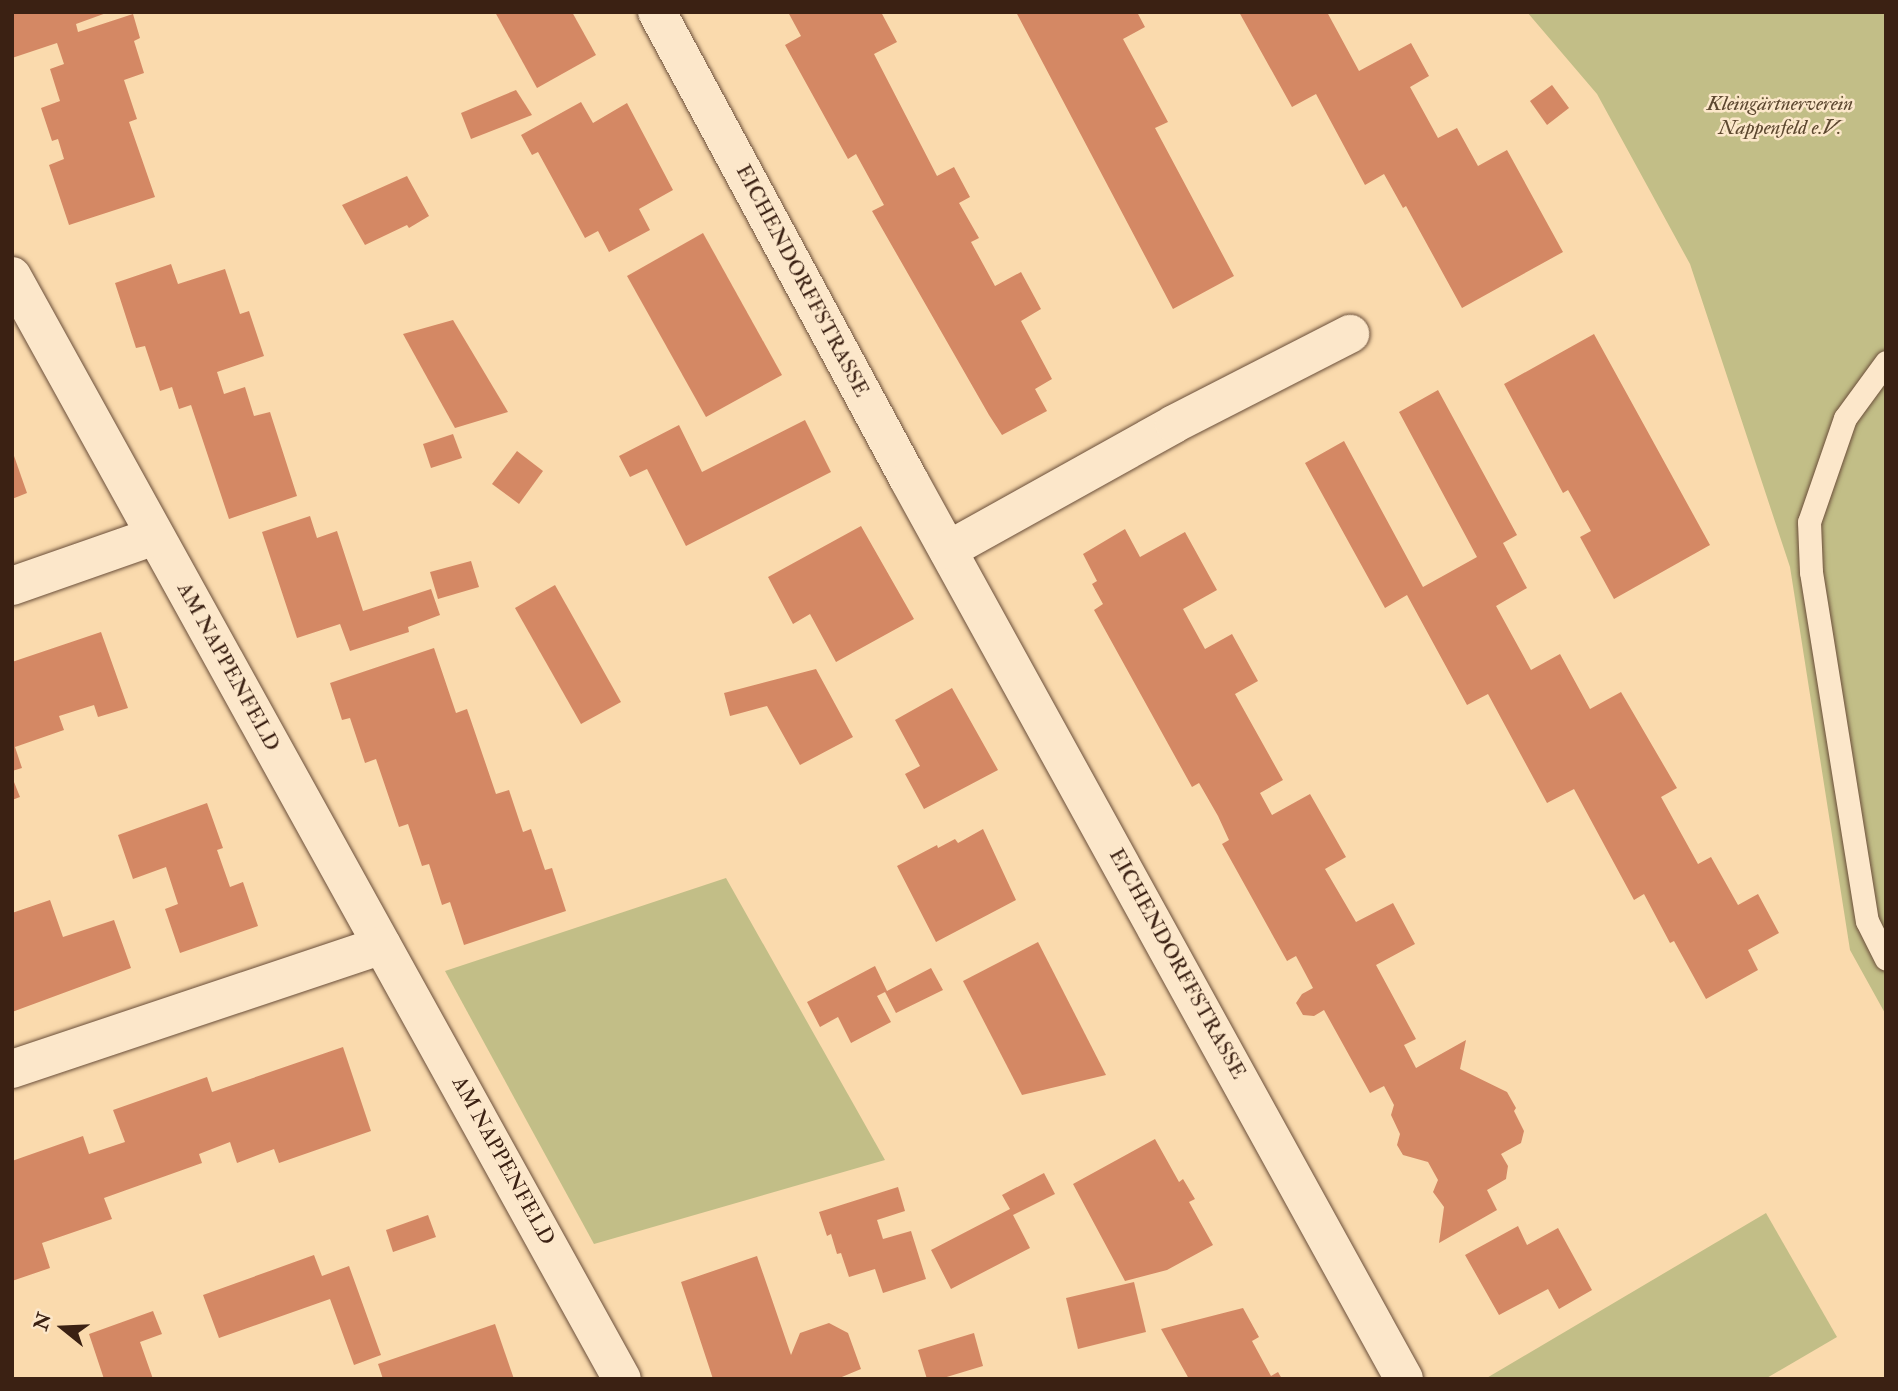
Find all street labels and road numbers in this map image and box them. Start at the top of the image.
street label: EICHENDORFFSTRASSE [730,161,874,401]
street label: AM NAPPENFELD [171,578,285,756]
street label: EICHENDORFFSTRASSE [1103,844,1251,1084]
street label: AM NAPPENFELD [446,1072,560,1250]

